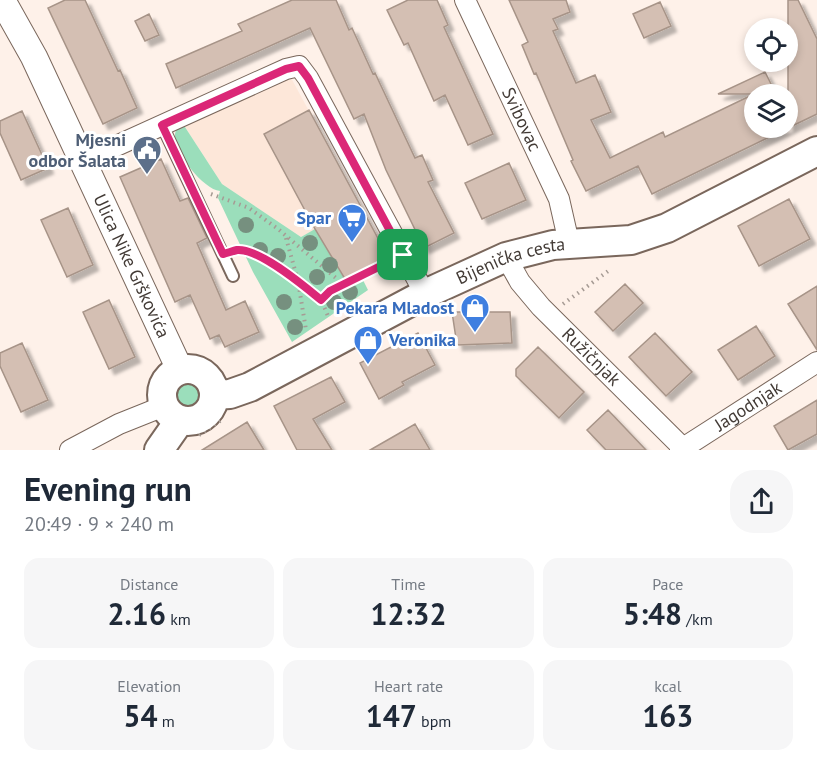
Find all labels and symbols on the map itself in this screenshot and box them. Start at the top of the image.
street label: Svibovac [497,83,547,155]
place label: Mjesni odbor Šalata [29,128,126,172]
public building icon: Mjesni odbor Šalata [131,134,163,176]
street label: Ulica Nike Grškovića [89,190,175,341]
supermarket icon: Spar [336,202,368,244]
place label: Spar [296,206,332,229]
pin [377,229,428,280]
street label: Bijenička cesta [452,232,566,289]
shop icon: Pekara Mladost [459,292,491,334]
place label: Pekara Mladost [336,296,455,319]
street label: Ružičnjak [557,322,626,391]
shop icon: Veronika [352,324,384,366]
place label: Veronika [388,328,456,351]
street label: Jagodnjak [709,376,786,436]

